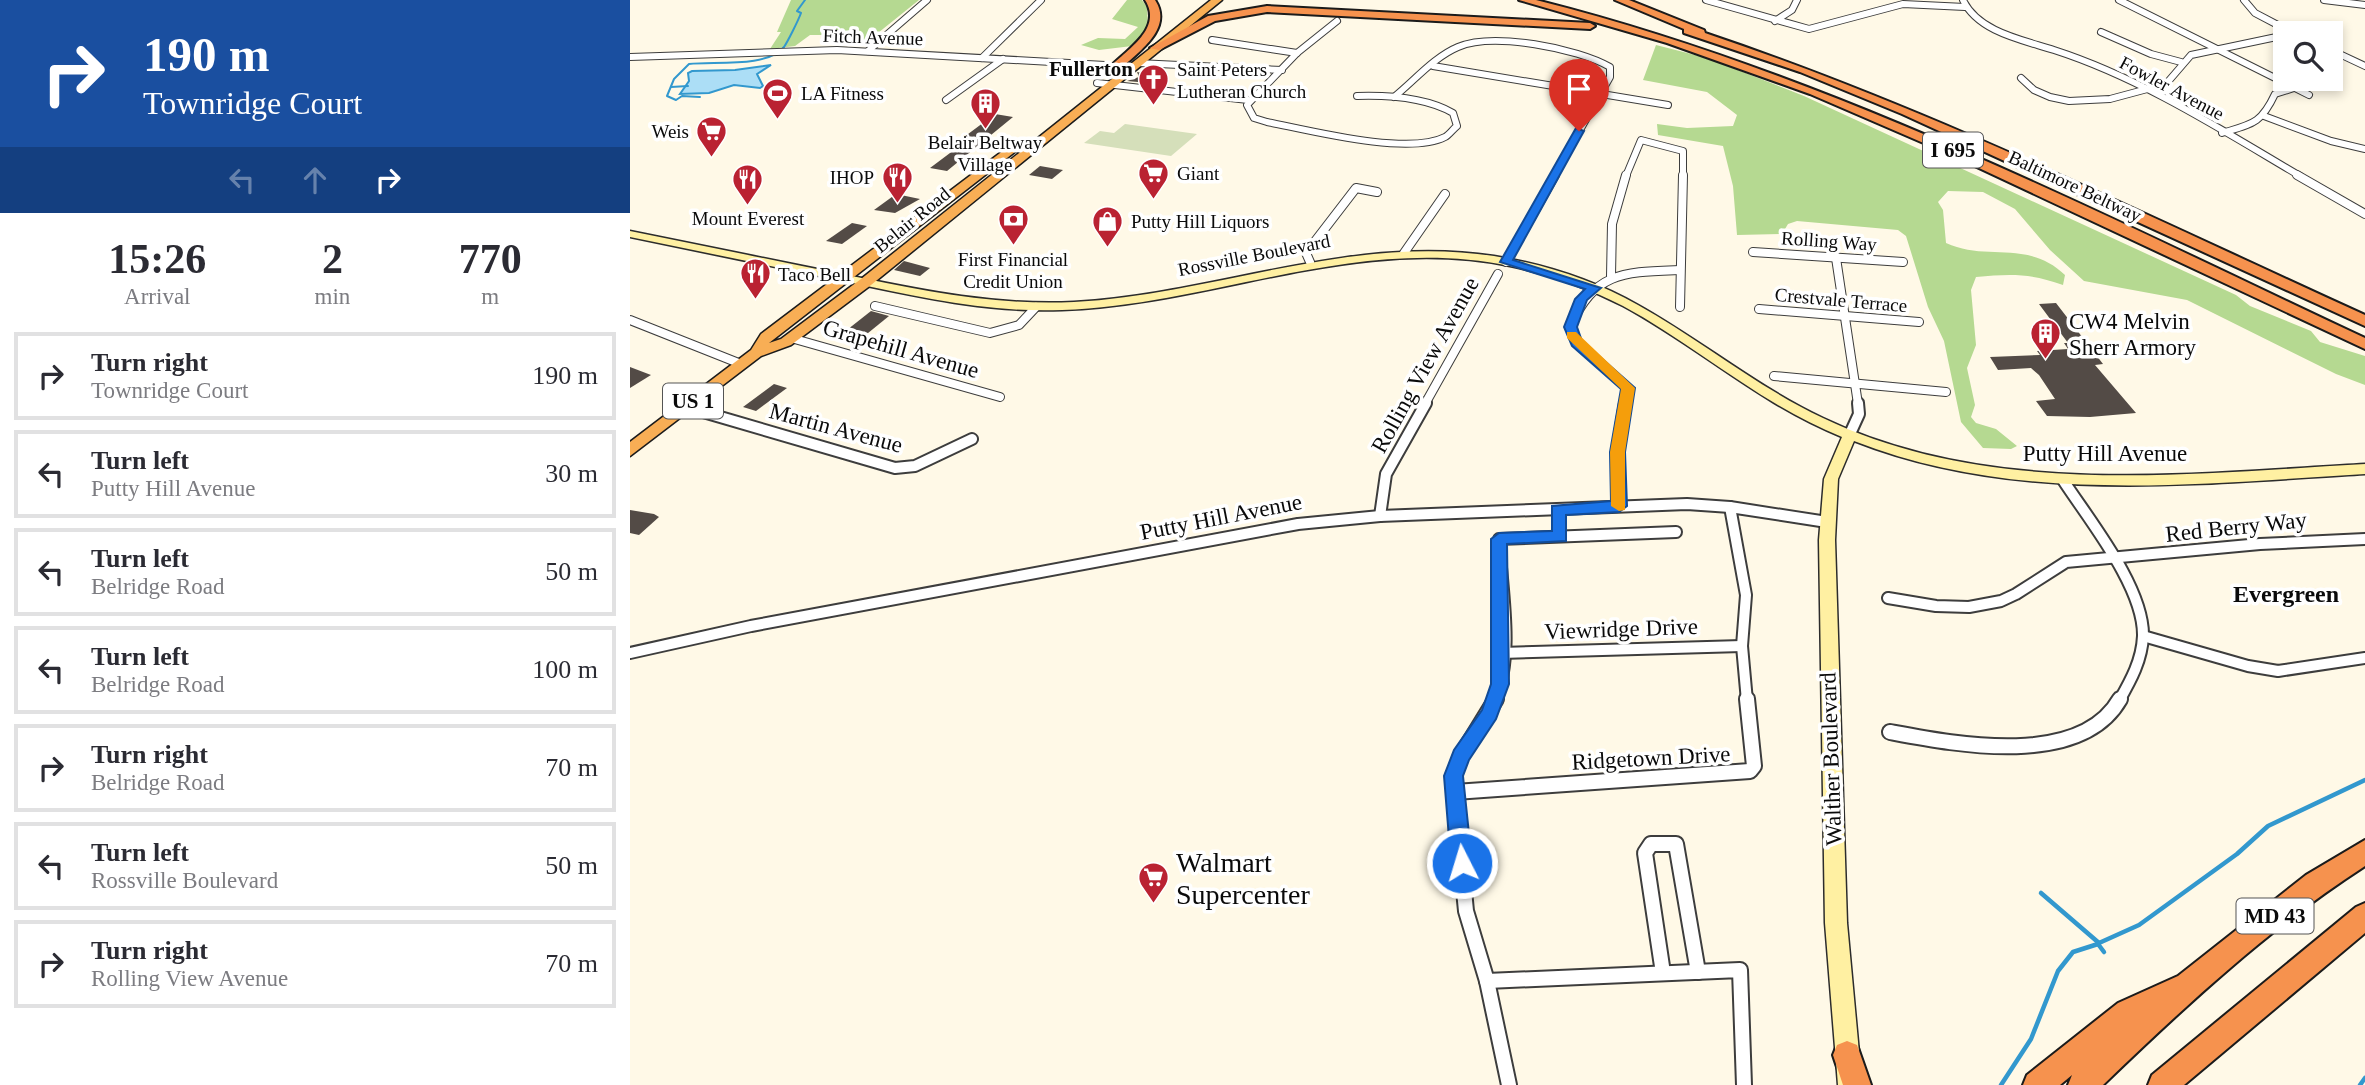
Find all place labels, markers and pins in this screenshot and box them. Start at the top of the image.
place label: Saint Peters Lutheran Church [1177,59,1307,102]
pin [1549,59,1609,131]
church icon: Saint Peters Lutheran Church [1137,63,1171,107]
sports icon: LA Fitness [761,76,795,120]
place label: LA Fitness [801,83,884,104]
building icon: Belair Beltway Village [968,86,1002,130]
supermarket icon: Weis [695,114,729,158]
place label: Weis [651,121,689,142]
place label: Belair Beltway Village [928,132,1043,175]
supermarket icon: Giant [1137,156,1171,200]
restaurant icon: IHOP [880,160,914,204]
restaurant icon: Mount Everest [731,162,765,206]
place label: Giant [1177,163,1220,184]
place label: IHOP [830,167,874,188]
bank icon: First Financial Credit Union [996,203,1030,247]
shop icon: Putty Hill Liquors [1091,204,1125,248]
place label: Mount Everest [692,208,805,229]
place label: Putty Hill Liquors [1131,211,1269,232]
place label: First Financial Credit Union [958,249,1068,292]
restaurant icon: Taco Bell [738,257,772,301]
place label: Taco Bell [778,264,851,285]
place label: CW4 Melvin Sherr Armory [2069,309,2197,360]
building icon: CW4 Melvin Sherr Armory [2029,317,2063,361]
place label: Walmart Supercenter [1176,847,1310,910]
supermarket icon: Walmart Supercenter [1136,861,1170,905]

